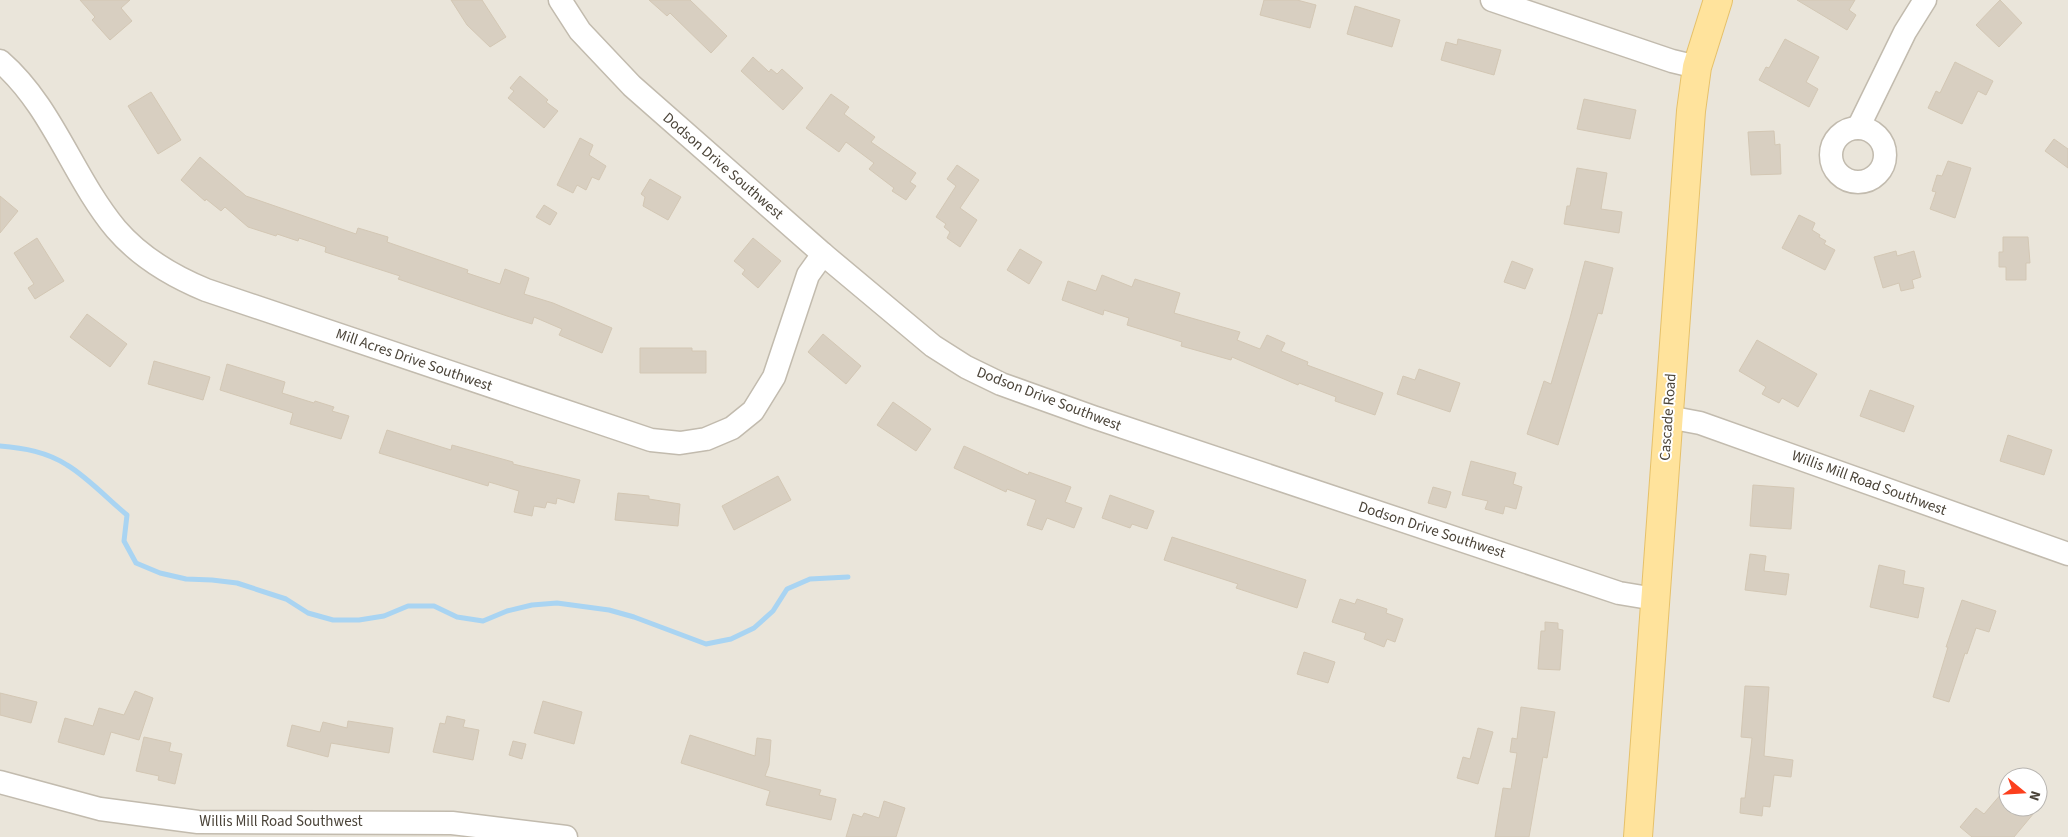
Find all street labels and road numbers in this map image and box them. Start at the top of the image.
street label: Dodson Drive Southwest [658,108,788,224]
street label: Mill Acres Drive Southwest [333,323,495,397]
street label: Dodson Drive Southwest [974,362,1124,436]
street label: Cascade Road [1654,373,1682,461]
street label: Willis Mill Road Southwest [1789,445,1949,521]
street label: Dodson Drive Southwest [1356,496,1508,564]
street label: Willis Mill Road Southwest [199,811,363,832]

